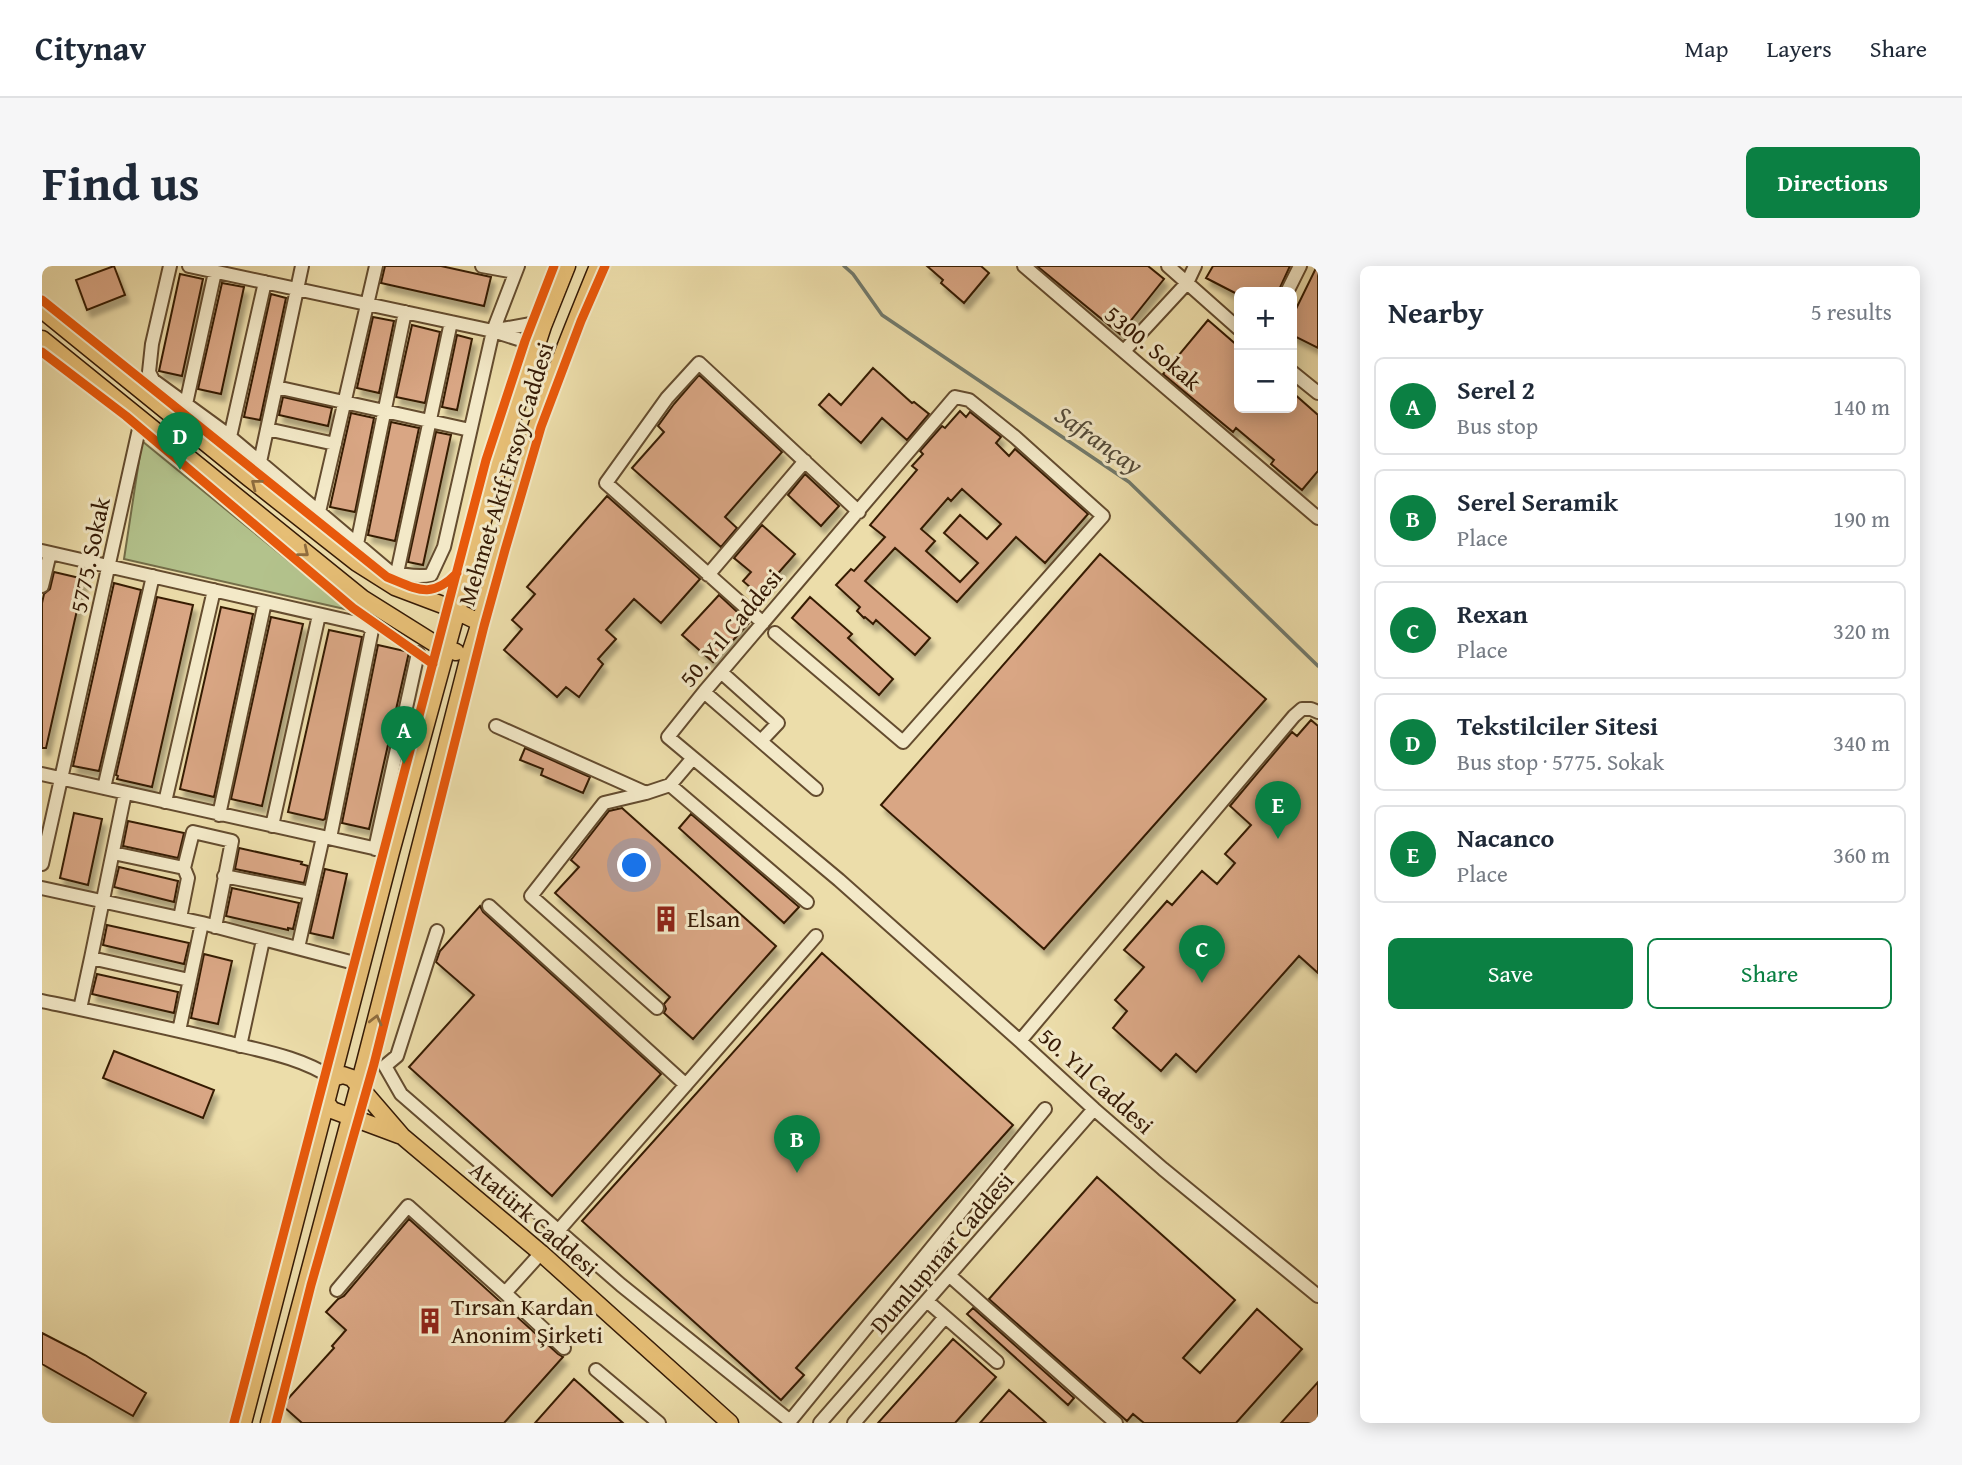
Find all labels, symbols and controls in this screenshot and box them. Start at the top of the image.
text: Citynav [35,24,146,72]
text: Map [1685,31,1728,66]
text: Layers [1766,31,1832,66]
text: Share [1870,31,1927,66]
text: Find us [42,146,200,218]
button: Directions [1746,147,1920,218]
map controls [1234,287,1297,413]
button: + [1234,287,1297,350]
text: Nearby [1388,290,1484,334]
text: 5 results [1811,295,1892,328]
street label: 5300. Sokak [1097,297,1210,399]
street label: Mehmet Akif Ersoy Caddesi [449,337,562,610]
button: − [1234,350,1297,413]
text: Serel 2 [1457,370,1535,409]
text: A [1406,390,1420,423]
text: 140 m [1833,390,1890,423]
water label: Safrançay [1047,395,1151,484]
text: Bus stop [1457,409,1538,442]
pin: D [157,412,203,470]
one-way arrow [252,479,264,492]
text: Serel Seramik [1457,482,1618,521]
street label: 5775. Sokak [60,493,119,616]
text: B [1406,502,1420,535]
text: 190 m [1833,502,1890,535]
text: Place [1457,521,1508,554]
one-way arrow [295,544,308,556]
street label: 50. Yıl Caddesi [671,561,791,694]
text: Rexan [1457,594,1528,633]
text: C [1406,614,1420,647]
text: 320 m [1833,614,1890,647]
text: Place [1457,633,1508,666]
pin: A [381,706,427,764]
text: Tekstilciler Sitesi [1457,706,1658,745]
text: D [1406,726,1420,759]
text: 340 m [1833,726,1890,759]
text: Bus stop · 5775. Sokak [1457,745,1664,778]
pin: E [1255,781,1301,839]
text: Nacanco [1457,818,1554,857]
text: E [1407,838,1419,871]
text: 360 m [1833,838,1890,871]
your location [617,848,651,882]
text: Place [1457,857,1508,890]
place label: Elsan [687,901,741,936]
building icon: Elsan [651,904,681,934]
pin: C [1179,925,1225,983]
button: Save [1388,938,1633,1009]
button: Share [1647,938,1892,1009]
one-way arrow [367,1014,382,1026]
street label: 50. Yıl Caddesi [1031,1019,1162,1142]
pin: B [774,1115,820,1173]
street label: Atatürk Caddesi [462,1153,607,1285]
street label: Dumlupınar Caddesi [861,1164,1022,1341]
place label: Tırsan Kardan Anonim Şirketi [451,1289,603,1352]
building icon: Tırsan Kardan Anonim Şirketi [415,1306,445,1336]

